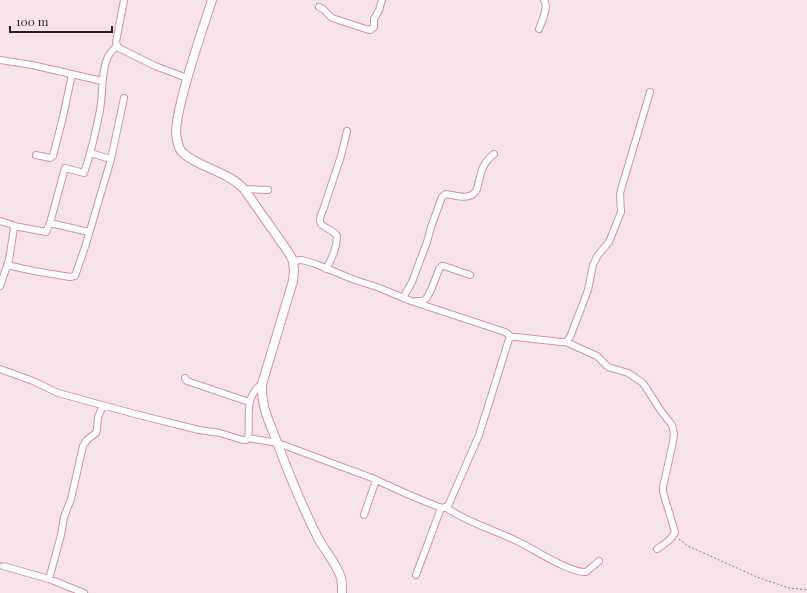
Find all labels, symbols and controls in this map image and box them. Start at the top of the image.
scale bar [10,8,112,34]
text: 100 m [16,13,49,29]

